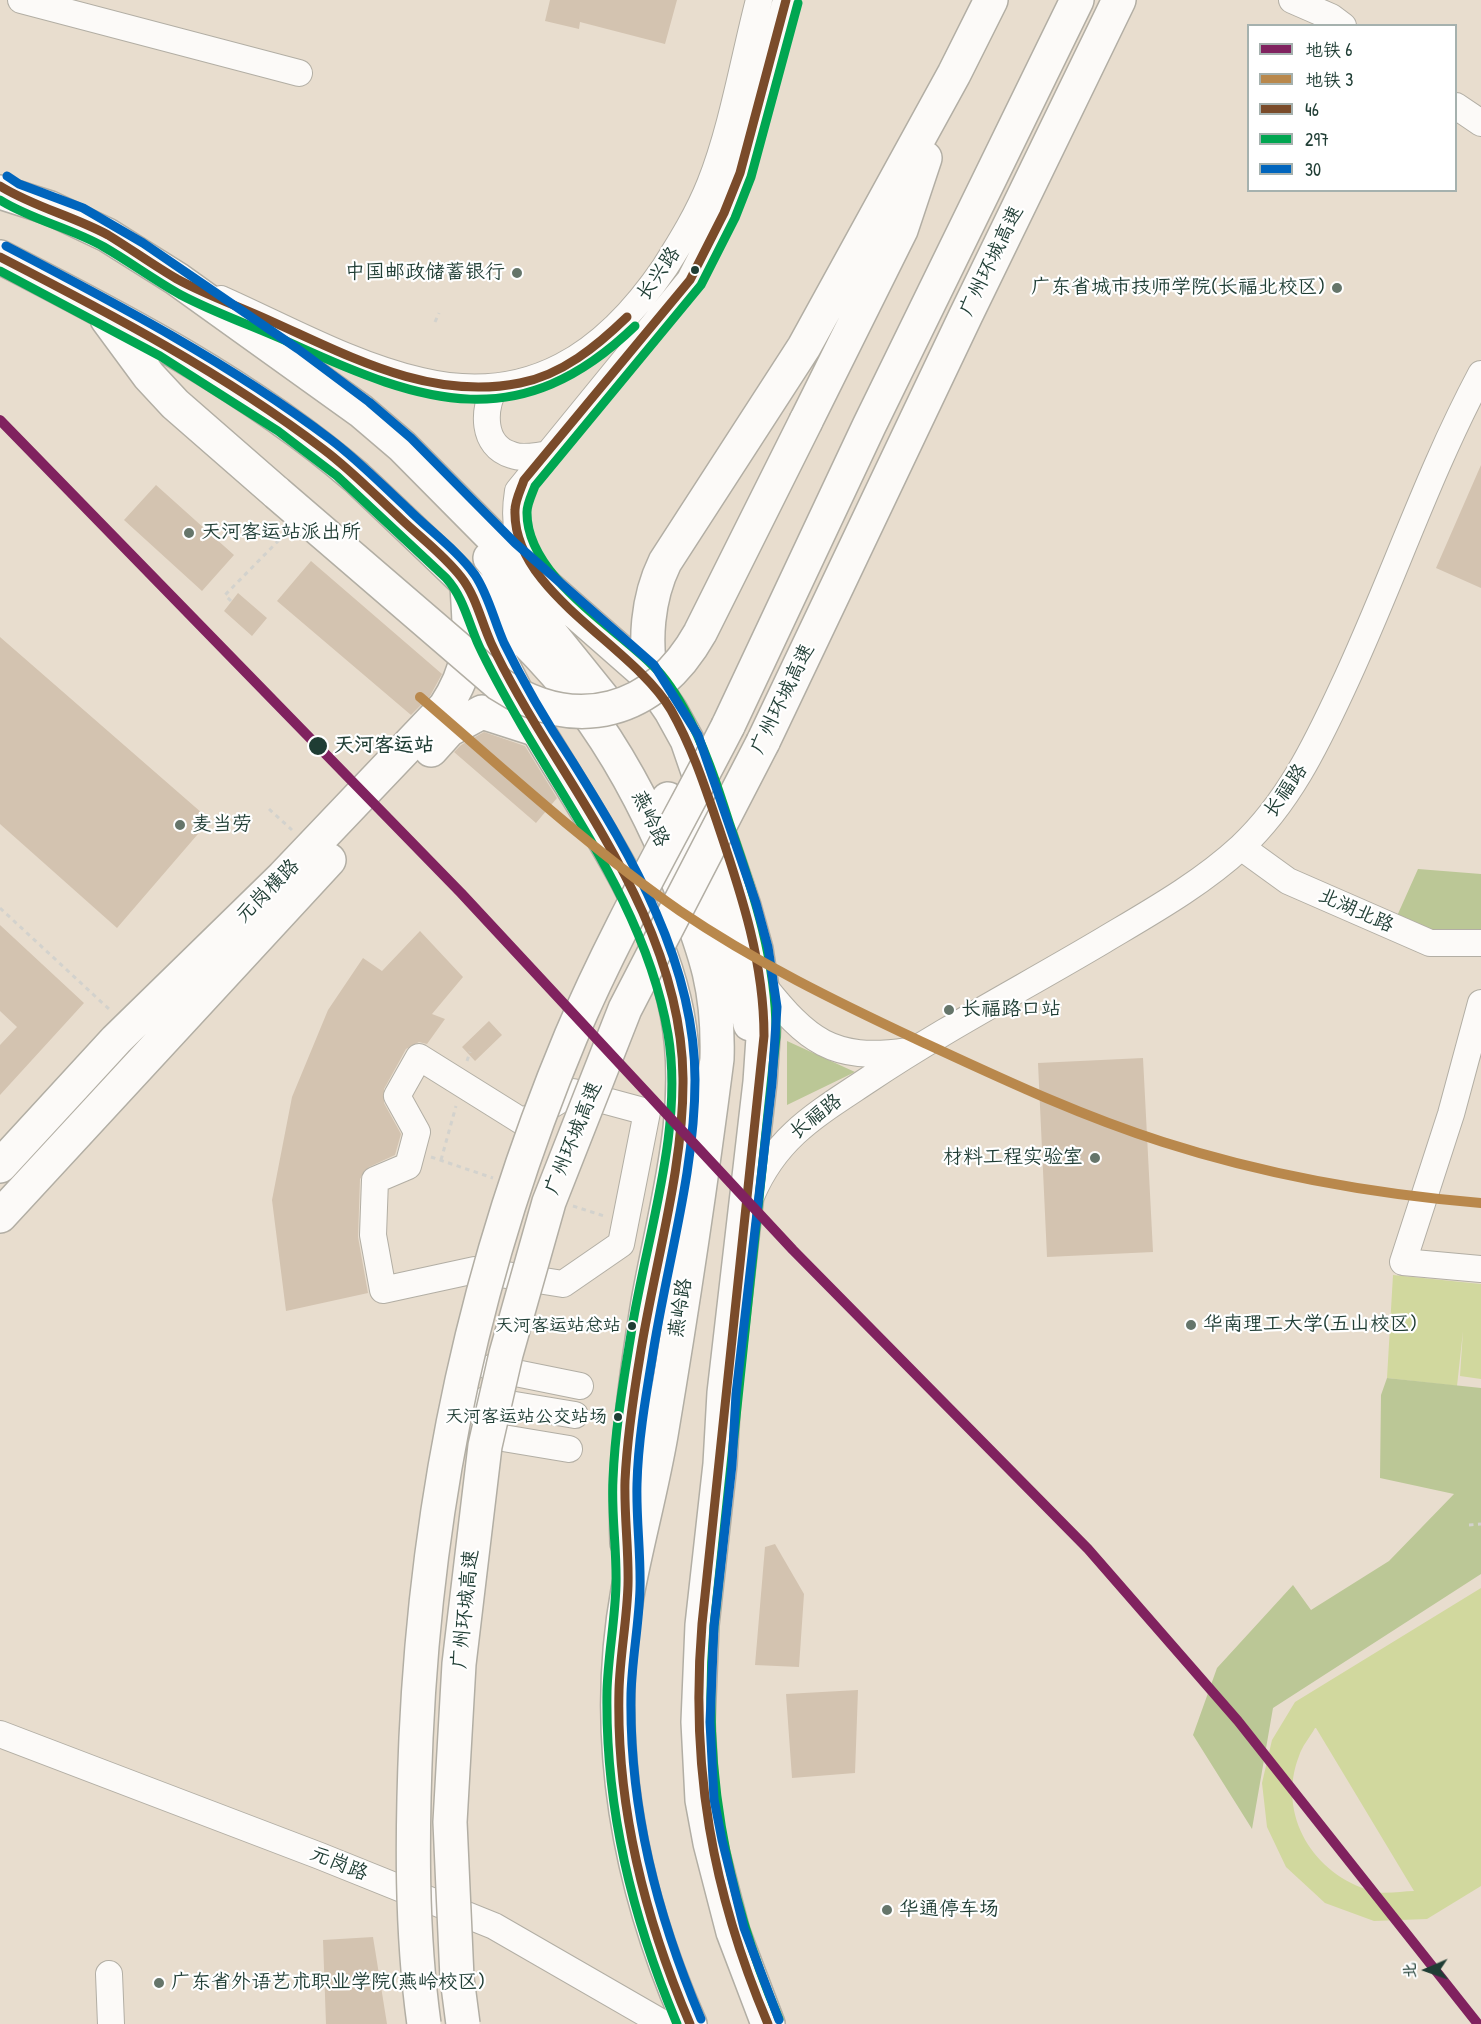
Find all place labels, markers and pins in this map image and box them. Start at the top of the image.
place label: 中国邮政储蓄银行 [345,261,505,285]
unlabelled marker [689,264,701,276]
marker: 中国邮政储蓄银行 [510,266,524,280]
place label: 广东省城市技师学院(长福北校区) [1031,276,1325,300]
marker: 广东省城市技师学院(长福北校区) [1330,281,1344,295]
place label: 天河客运站派出所 [201,521,361,545]
marker: 天河客运站派出所 [182,526,196,540]
place label: 天河客运站 [334,734,434,758]
marker: 天河客运站 [307,735,329,757]
place label: 麦当劳 [192,813,252,837]
marker: 麦当劳 [173,818,187,832]
place label: 长福路口站 [961,998,1061,1022]
marker: 长福路口站 [942,1003,956,1017]
place label: 材料工程实验室 [943,1146,1083,1170]
marker: 材料工程实验室 [1088,1151,1102,1165]
place label: 华南理工大学(五山校区) [1203,1313,1417,1337]
place label: 天河客运站总站 [495,1315,621,1337]
marker: 华南理工大学(五山校区) [1184,1318,1198,1332]
marker: 天河客运站总站 [626,1320,638,1332]
place label: 天河客运站公交站场 [445,1406,607,1428]
marker: 天河客运站公交站场 [612,1411,624,1423]
place label: 华通停车场 [899,1898,999,1922]
marker: 华通停车场 [880,1903,894,1917]
place label: 广东省外语艺术职业学院(燕岭校区) [171,1971,485,1995]
marker: 广东省外语艺术职业学院(燕岭校区) [152,1976,166,1990]

